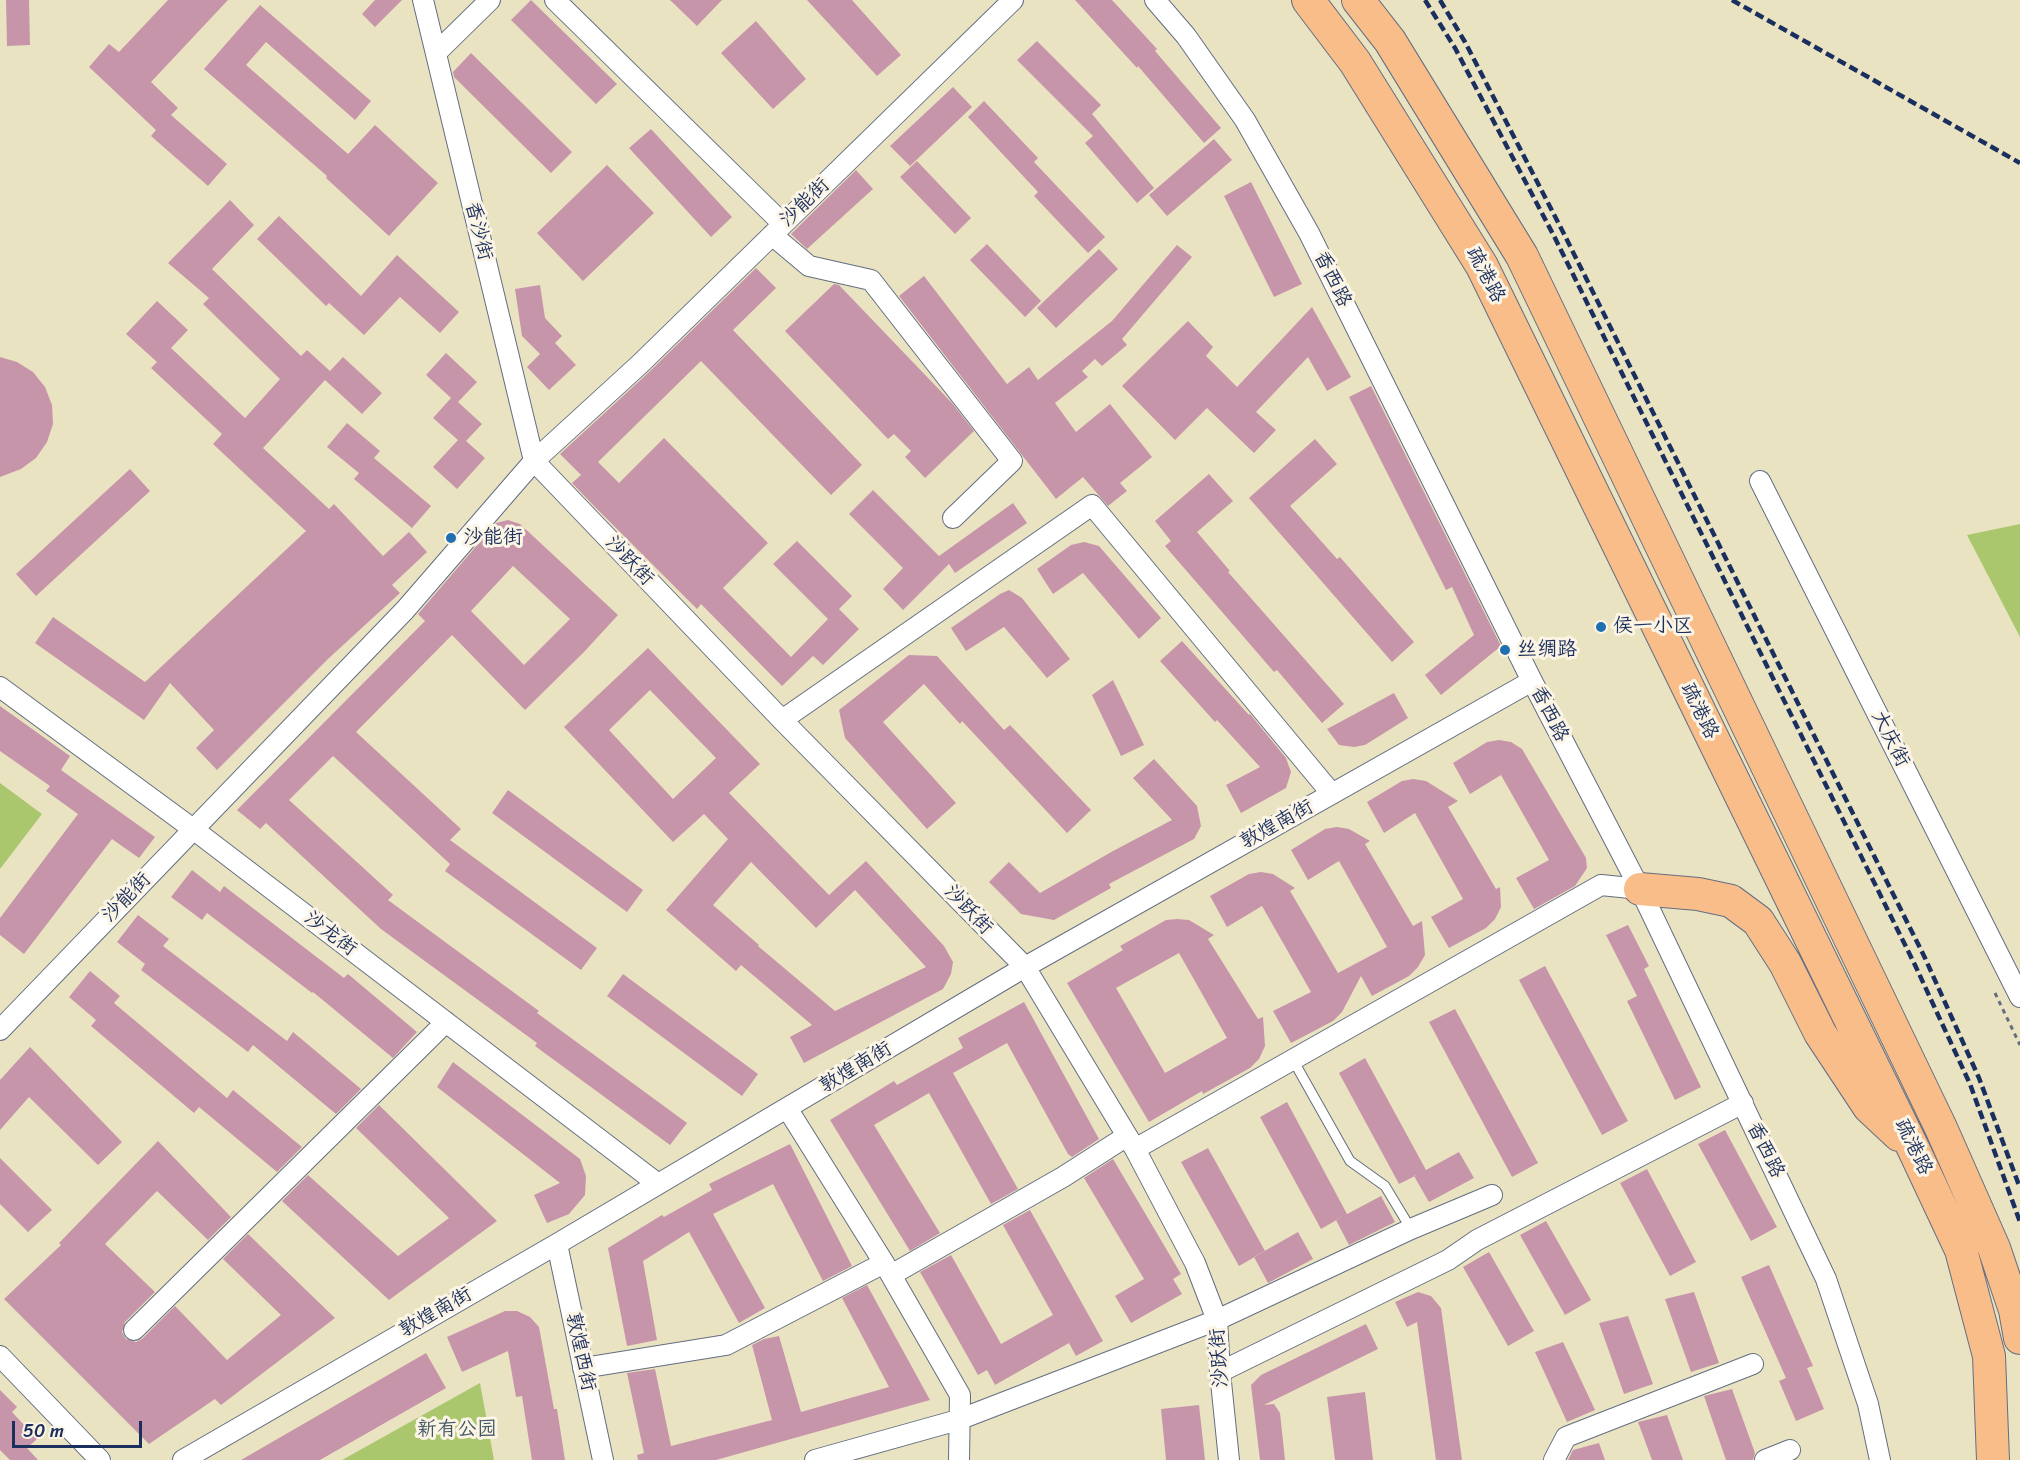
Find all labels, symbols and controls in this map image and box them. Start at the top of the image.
street label: 沙能街 [775,174,835,232]
street label: 香沙街 [459,199,497,263]
street label: 疏港路 [1460,243,1510,307]
street label: 香西路 [1308,247,1356,311]
place label: 沙能街 [463,526,523,550]
marker: 沙能街 [444,531,458,545]
street label: 沙跃街 [600,531,658,591]
place label: 侯一小区 [1613,615,1693,639]
marker: 侯一小区 [1594,620,1608,634]
place label: 丝绸路 [1517,638,1577,662]
marker: 丝绸路 [1498,643,1512,657]
street label: 疏港路 [1675,679,1723,743]
street label: 香西路 [1525,682,1573,746]
street label: 大庆街 [1866,707,1914,771]
street label: 敦煌南街 [1236,795,1318,855]
street label: 沙能街 [98,868,156,928]
street label: 沙跃街 [939,880,997,940]
street label: 沙龙街 [299,906,361,962]
street label: 敦煌南街 [816,1037,896,1099]
street label: 疏港路 [1889,1115,1937,1179]
street label: 香西路 [1741,1118,1789,1182]
street label: 敦煌南街 [395,1283,477,1343]
street label: 敦煌西街 [560,1310,600,1394]
street label: 沙跃街 [1206,1327,1234,1389]
scale bar [15,1409,146,1447]
text: 50 m [23,1415,64,1447]
park label: 新有公园 [417,1418,497,1442]

